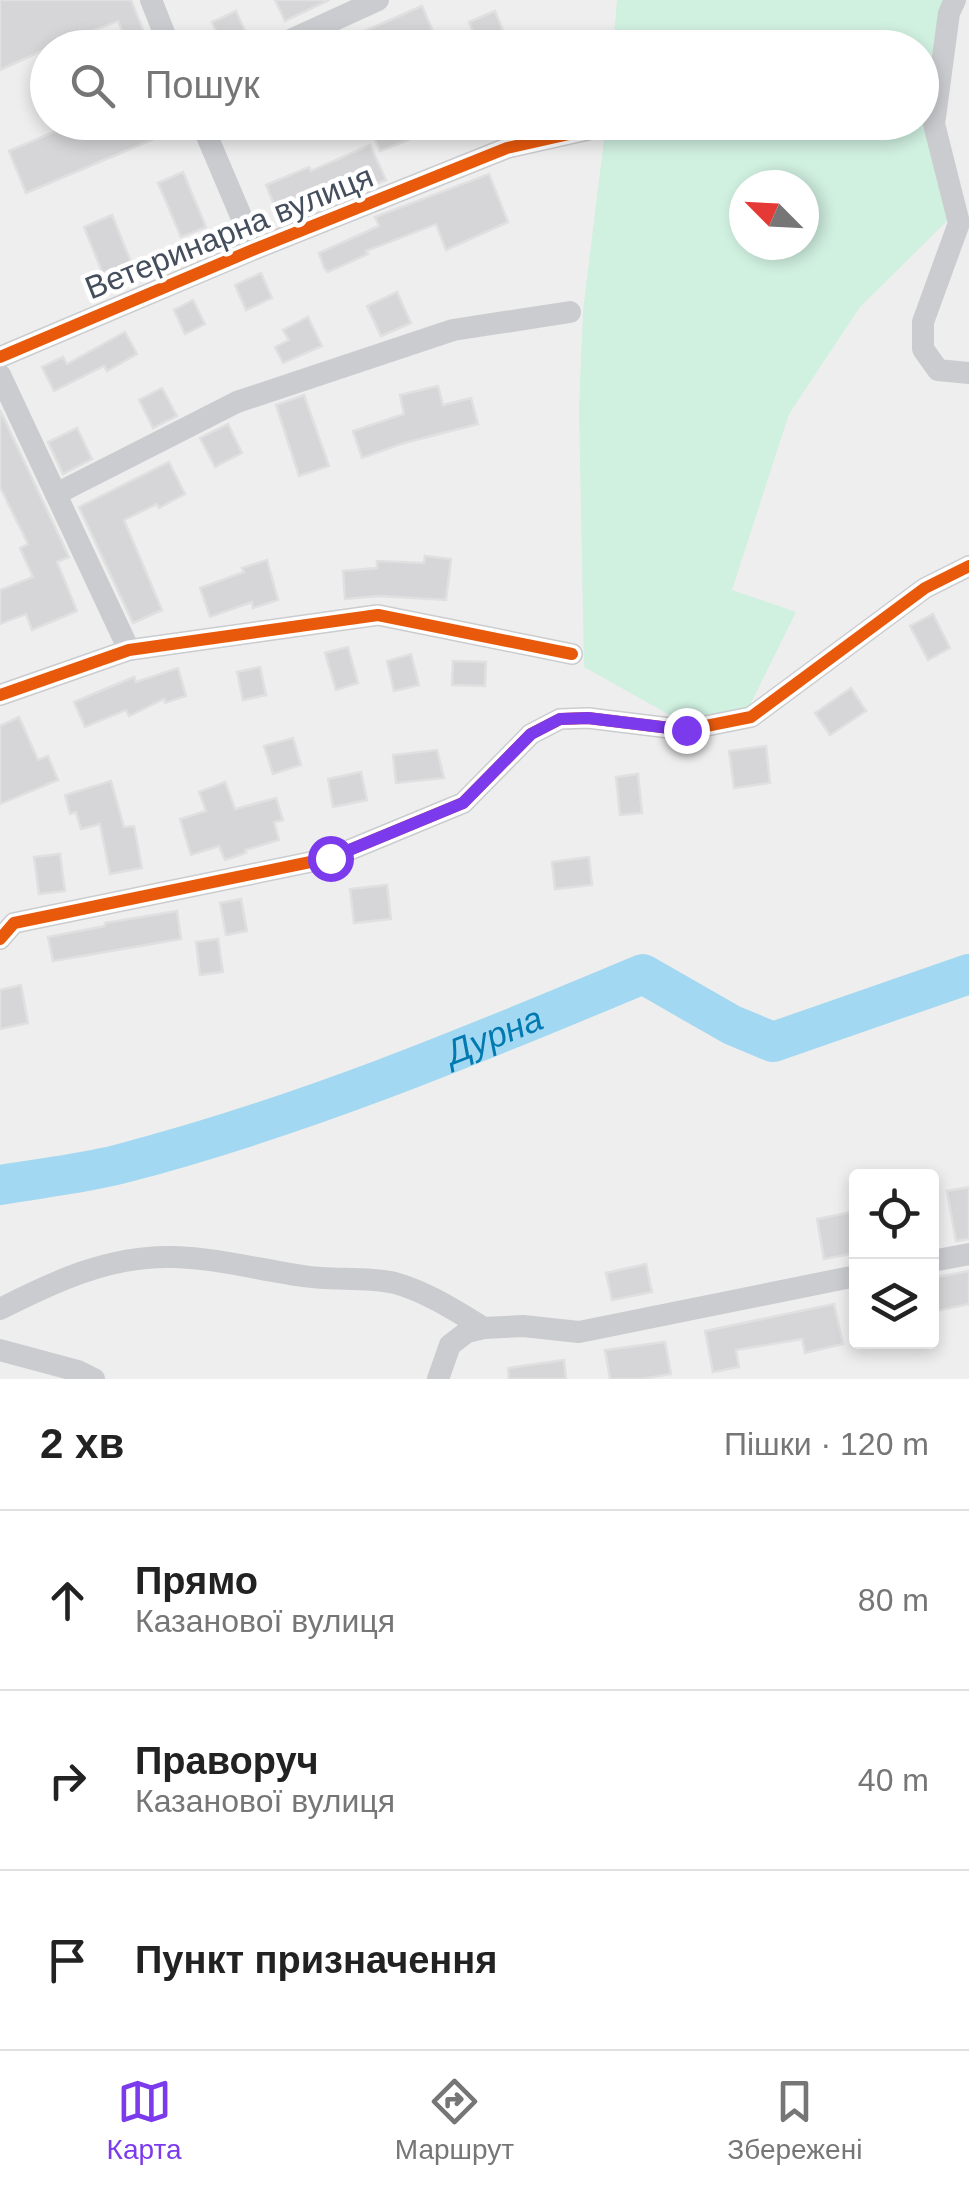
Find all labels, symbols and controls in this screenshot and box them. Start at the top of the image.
search box [30,30,939,140]
icon: search [65,58,120,113]
text: Пошук [145,64,260,106]
street label: Ветеринарна вулиця [80,158,378,306]
north arrow [729,170,819,260]
route end [664,708,710,754]
route start [308,836,354,882]
water label: Дурна [437,998,548,1073]
map controls [849,1169,939,1349]
button: locate [849,1169,939,1259]
button: layers [849,1259,939,1349]
text: 2 хв [40,1420,124,1467]
text: Пішки · 120 m [724,1426,929,1462]
text: Прямо [135,1560,258,1602]
icon: ahead [40,1573,95,1628]
text: 80 m [858,1582,929,1618]
text: Казанової вулиця [135,1603,395,1639]
text: Праворуч [135,1740,319,1782]
icon: right [40,1753,95,1808]
text: 40 m [858,1762,929,1798]
text: Казанової вулиця [135,1783,395,1819]
icon: arrive [40,1933,95,1988]
text: Пункт призначення [135,1939,497,1981]
tab: Карта [107,2074,182,2166]
tab: Маршрут [395,2074,514,2166]
tab: Збережені [727,2074,862,2166]

